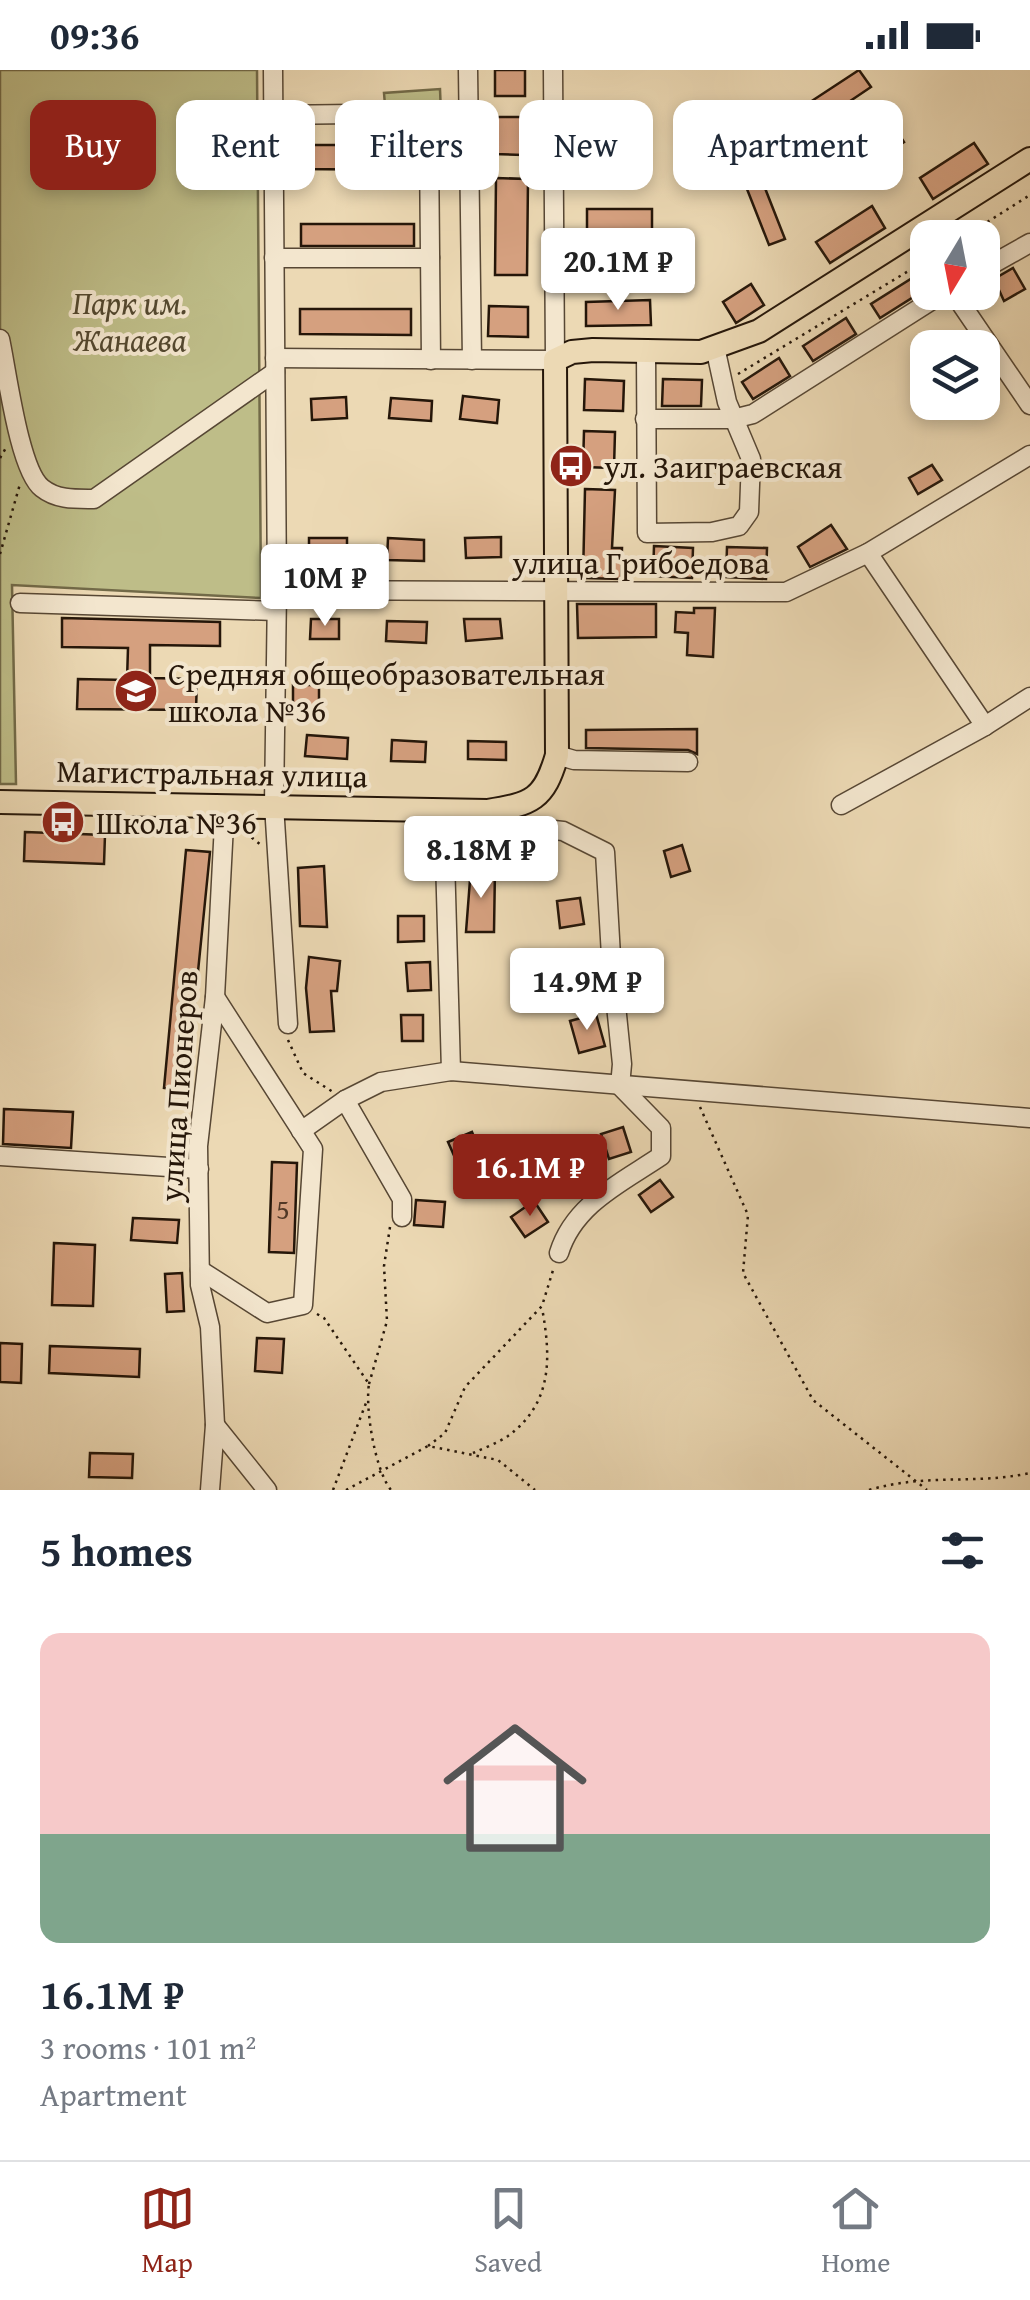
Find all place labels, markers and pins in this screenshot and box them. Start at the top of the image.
pin: 20.1M ₽ [526,228,710,313]
bus stop icon: ул. Заиграевская [548,443,594,489]
place label: ул. Заиграевская [603,443,843,490]
pin: 10M ₽ [255,544,395,629]
place label: Средняя общеобразовательная школа №36 [168,650,605,734]
school or university icon: Средняя общеобразовательная школа №36 [113,668,159,714]
bus stop icon: Школа №36 [40,799,86,845]
place label: Школа №36 [96,799,257,846]
pin: 8.18M ₽ [389,816,573,901]
pin: 14.9M ₽ [495,948,679,1033]
pin: 16.1M ₽ [438,1134,622,1219]

